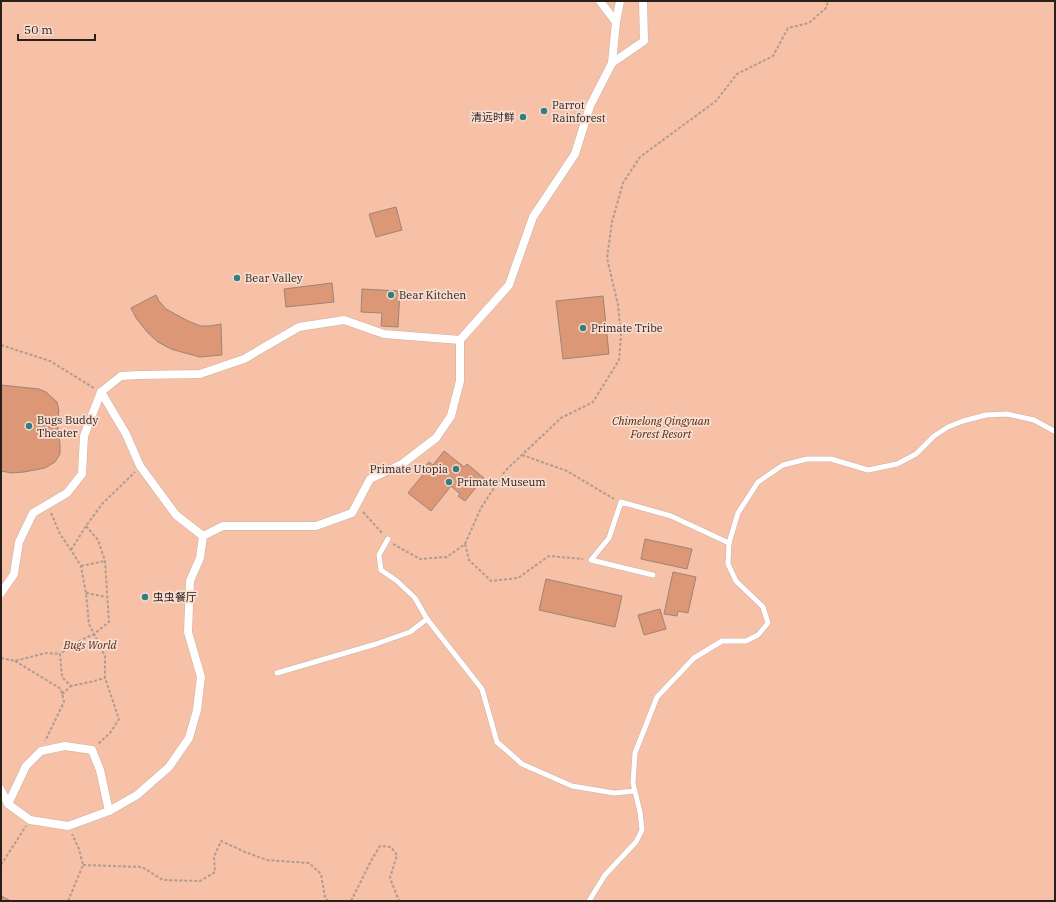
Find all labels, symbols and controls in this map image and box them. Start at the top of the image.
scale bar [18,16,95,42]
text: 50 m [24,22,53,37]
place label: Parrot Rainforest [552,98,606,125]
marker: Parrot Rainforest [539,106,549,116]
place label: 清远时鲜 [471,110,515,124]
marker: 清远时鲜 [518,112,528,122]
place label: Bear Valley [245,271,303,285]
marker: Bear Valley [232,273,242,283]
place label: Bear Kitchen [399,288,466,302]
marker: Bear Kitchen [386,290,396,300]
place label: Primate Tribe [591,321,663,335]
marker: Primate Tribe [578,323,588,333]
place label: Bugs Buddy Theater [37,413,98,440]
park label: Chimelong Qingyuan Forest Resort [612,414,711,441]
marker: Bugs Buddy Theater [24,421,34,431]
place label: Primate Utopia [370,462,448,476]
marker: Primate Utopia [451,464,461,474]
place label: Primate Museum [457,475,546,489]
marker: Primate Museum [444,477,454,487]
place label: 虫虫餐厅 [153,590,197,604]
marker: 虫虫餐厅 [140,592,150,602]
park label: Bugs World [62,638,118,652]

